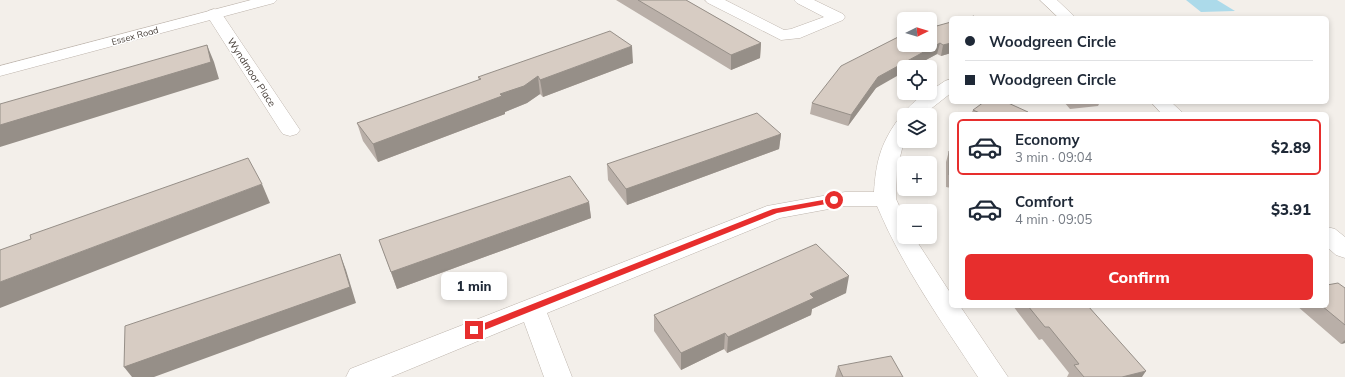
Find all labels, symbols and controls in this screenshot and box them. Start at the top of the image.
north arrow [897,12,937,52]
map controls [897,12,937,244]
street label: Essex Road [110,24,160,47]
text: Woodgreen Circle [989,32,1116,51]
street label: Wyndmoor Place [224,35,279,109]
button: locate [897,60,937,100]
text: Woodgreen Circle [989,70,1116,89]
button: layers [897,108,937,148]
icon: car [967,129,1003,165]
text: Economy [1015,130,1080,149]
text: $2.89 [1271,138,1311,157]
text: 3 min · 09:04 [1015,149,1092,165]
button: + [897,156,937,196]
route start [825,191,843,209]
icon: car [967,191,1003,227]
text: Comfort [1015,192,1073,211]
text: $3.91 [1271,200,1311,219]
button: − [897,204,937,244]
text: 4 min · 09:05 [1015,211,1092,227]
button: Confirm [965,254,1313,300]
callout: 1 min [441,272,507,300]
text: 1 min [457,278,491,294]
route end [465,321,483,339]

